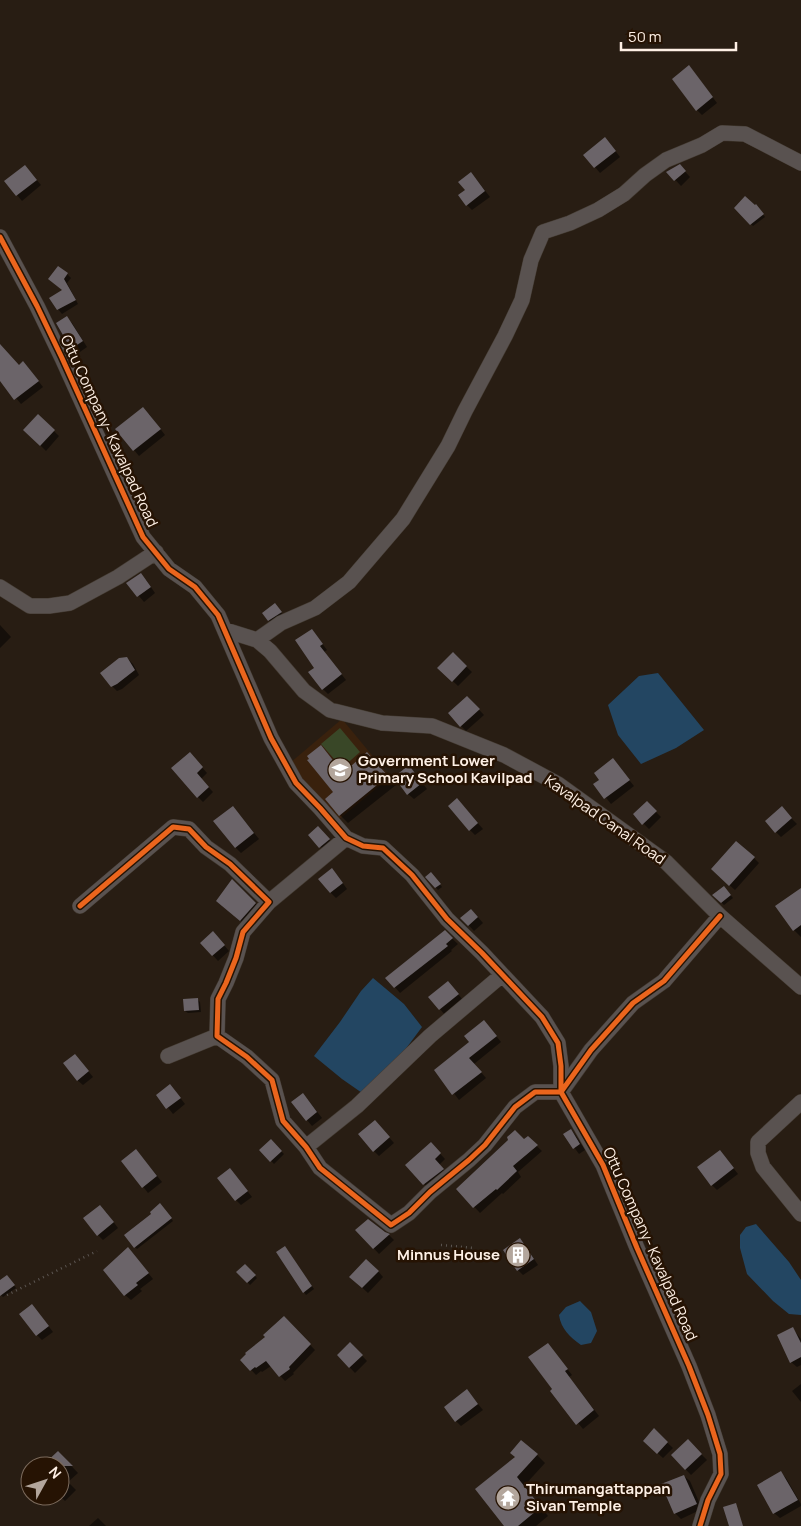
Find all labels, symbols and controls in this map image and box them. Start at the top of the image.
scale bar [621,20,736,52]
text: 50 m [628,26,662,47]
street label: Ottu Company- Kavalpad Road [56,331,163,530]
place label: Government Lower Primary School Kavilpad [358,750,533,788]
school or university icon: Government Lower Primary School Kavilpad [327,757,353,783]
street label: Kavalpad Canal Road [541,770,670,869]
street label: Ottu Company- Kavalpad Road [598,1144,703,1344]
building icon: Minnus House [505,1242,531,1268]
place label: Minnus House [397,1244,500,1265]
north arrow [20,1456,70,1506]
text: N [45,1462,66,1482]
place label: Thirumangattappan Sivan Temple [526,1478,671,1516]
temple icon: Thirumangattappan Sivan Temple [495,1485,521,1511]

